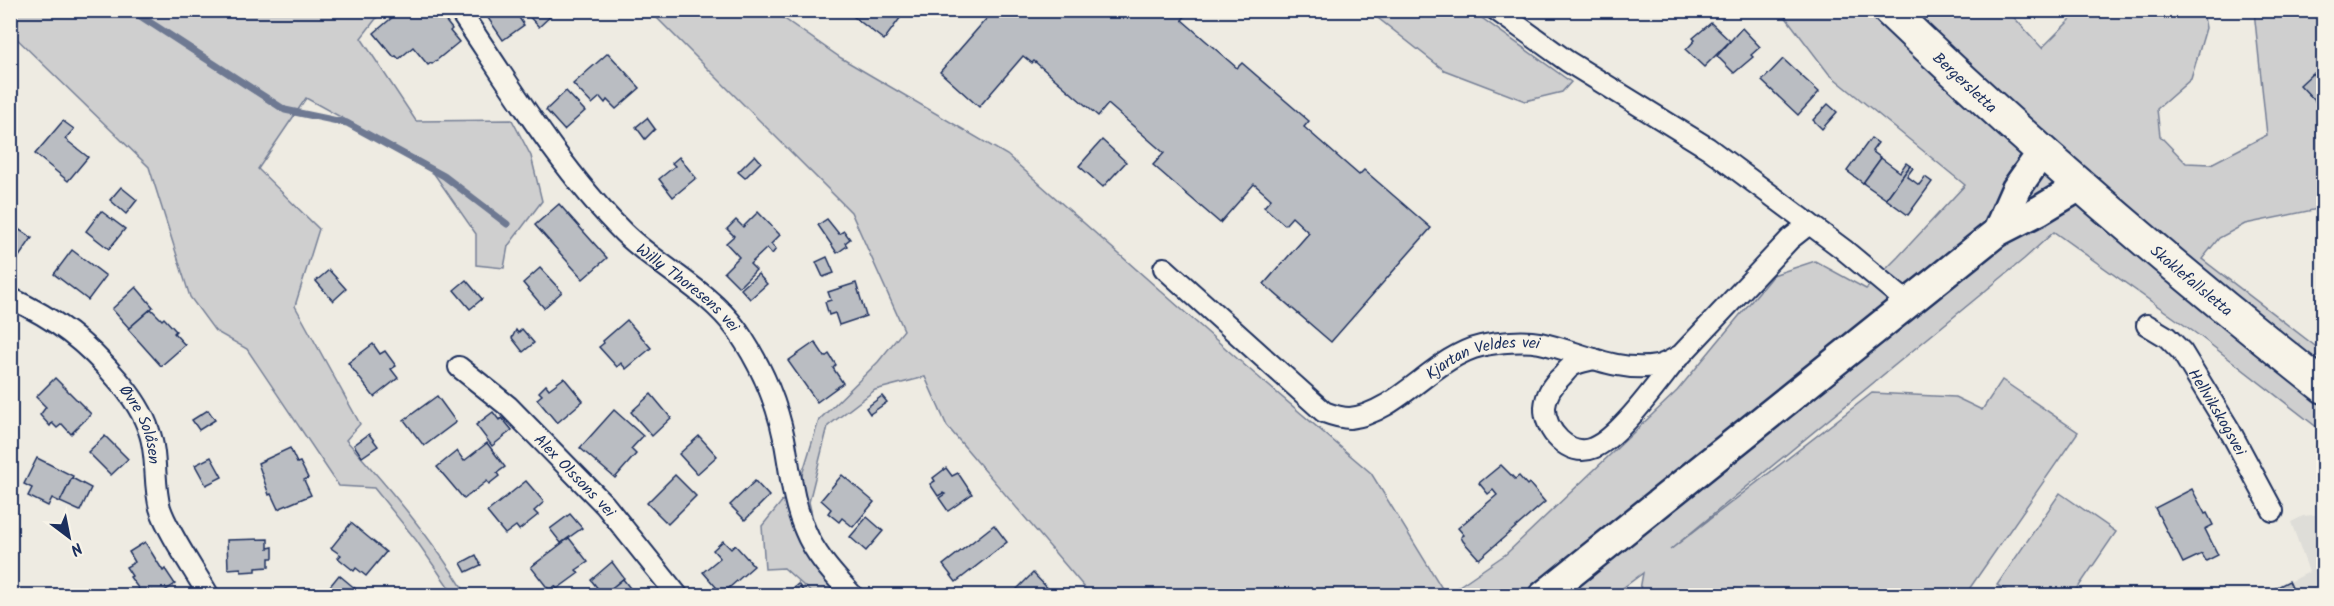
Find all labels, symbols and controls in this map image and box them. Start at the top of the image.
street label: Bergersletta [1926,47,2002,120]
street label: Willy Thoresens vei [630,238,746,339]
street label: Skoklefallsletta [2144,239,2238,323]
street label: Kjartan Veldes vei [1421,331,1543,386]
street label: Hellvikskogsvei [2181,364,2253,461]
street label: Øvre Solåsen [112,380,166,465]
street label: Alex Olssons vei [528,428,622,524]
north arrow [39,507,99,567]
text: N [65,535,87,562]

